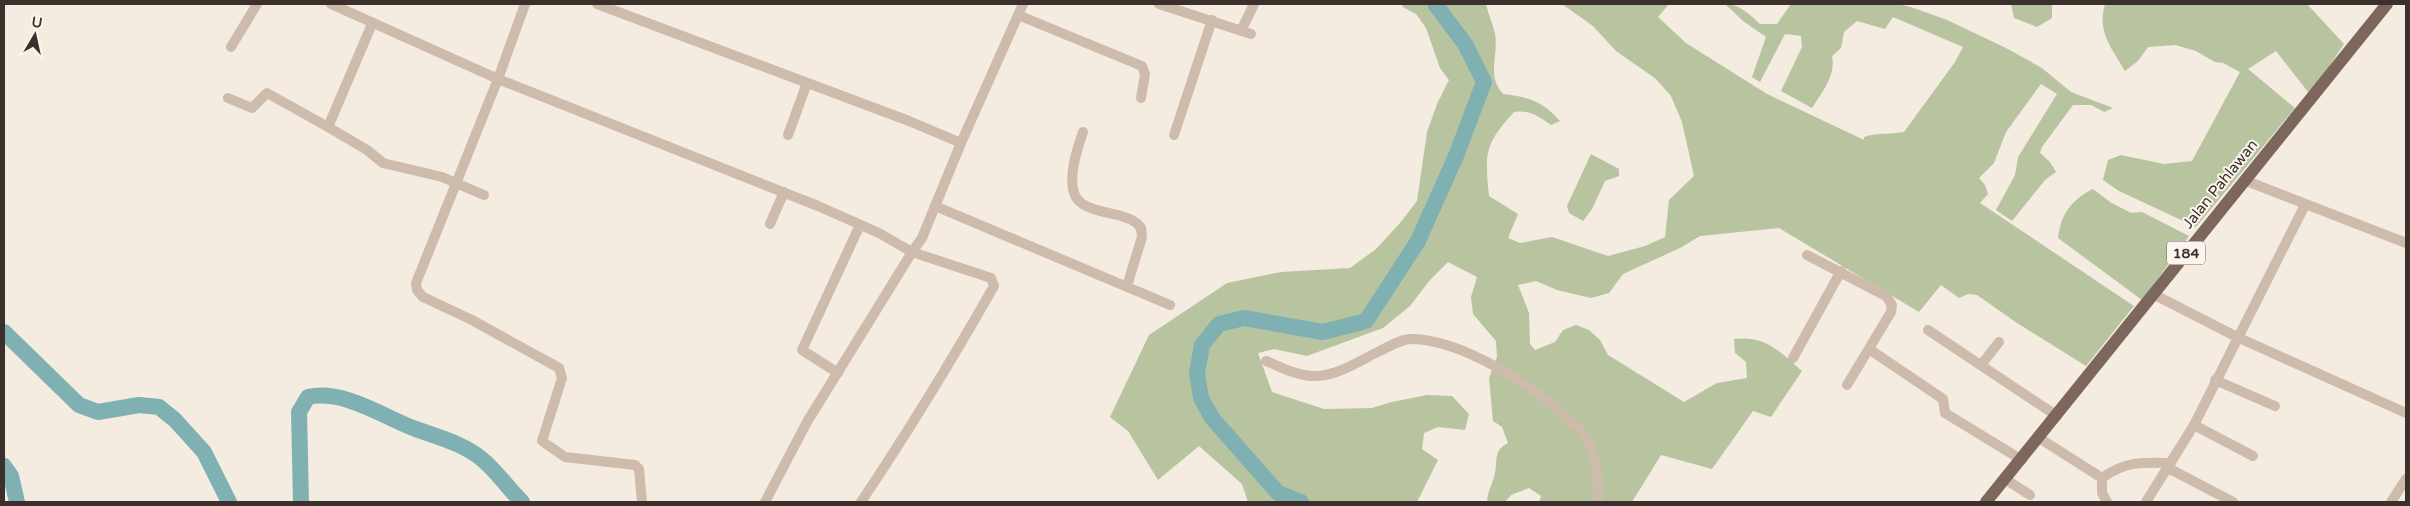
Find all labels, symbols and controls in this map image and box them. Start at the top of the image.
north arrow [10,10,60,60]
text: U [30,13,44,32]
street label: Jalan Pahlawan [2179,136,2261,232]
road number: 184 [2167,242,2205,264]

